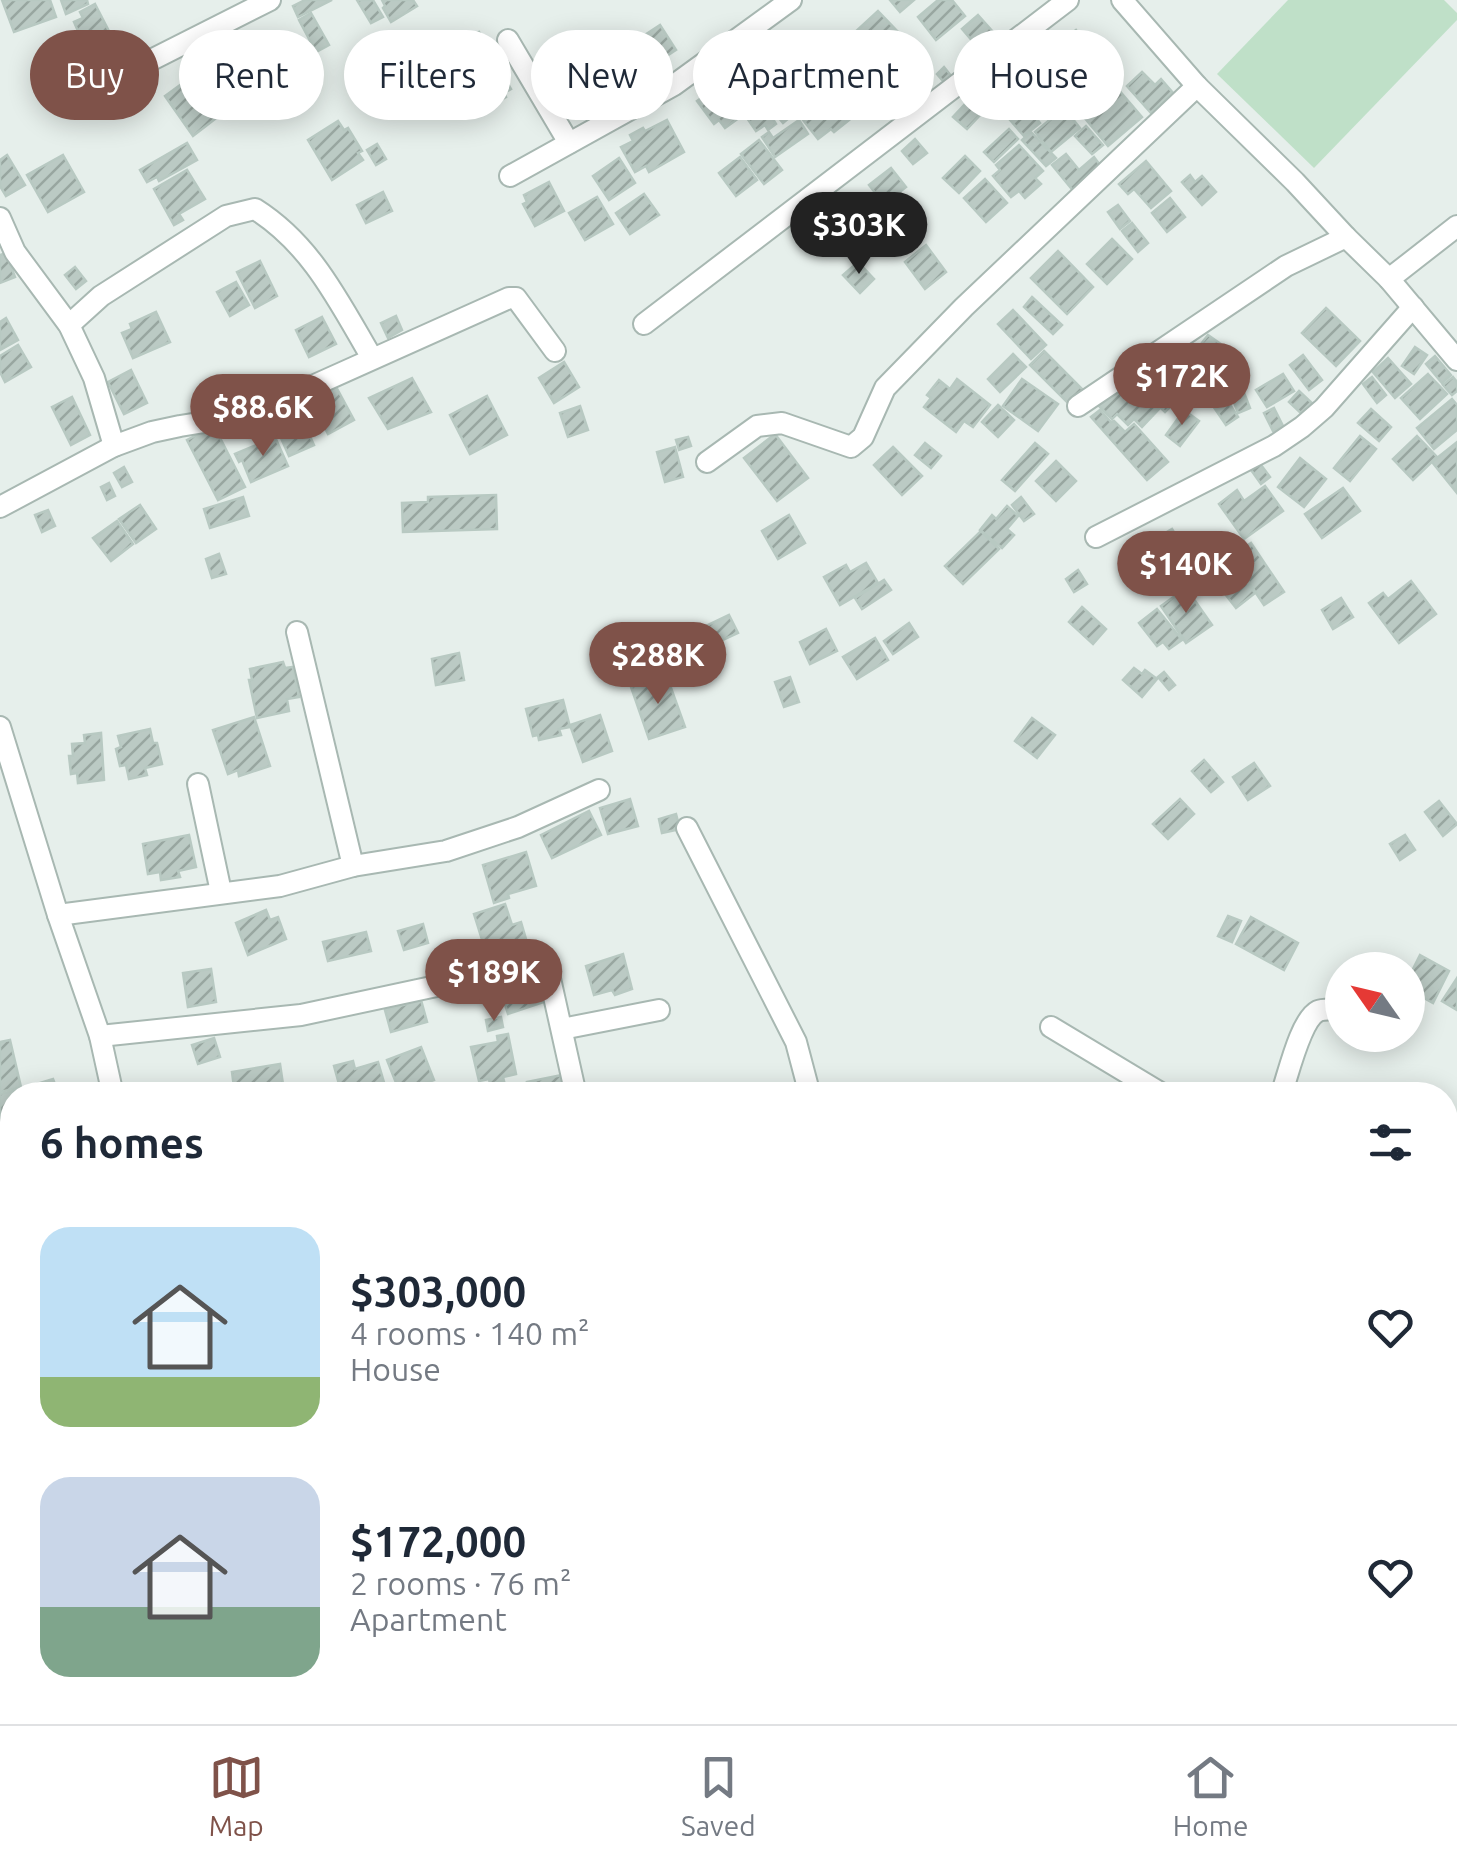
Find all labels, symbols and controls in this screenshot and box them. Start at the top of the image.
chip: Buy [30,30,159,120]
chip: Rent [179,30,324,120]
chip: Filters [344,30,511,120]
chip: New [531,30,673,120]
chip: Apartment [693,30,934,120]
chip: House [954,30,1124,120]
pin: $303K [789,192,929,277]
text: $303K [812,206,906,242]
pin: $172K [1112,343,1252,428]
text: $172K [1135,357,1229,393]
pin: $88.6K [182,374,344,459]
text: $88.6K [212,388,314,424]
pin: $140K [1116,531,1256,616]
text: $140K [1139,545,1233,581]
pin: $288K [588,622,728,707]
text: $288K [611,636,705,672]
pin: $189K [424,939,564,1024]
north arrow [1325,952,1425,1052]
map controls [1325,952,1425,1052]
text: $189K [447,953,541,989]
icon: filters [1363,1115,1418,1170]
text: 6 homes [40,1119,204,1166]
icon: home [120,1267,240,1387]
text: $303,000 [350,1268,526,1315]
icon: heart [1363,1300,1418,1355]
text: 4 rooms · 140 m² [350,1315,590,1351]
text: House [350,1351,441,1387]
icon: home [120,1517,240,1637]
text: $172,000 [350,1518,526,1565]
icon: heart [1363,1550,1418,1605]
text: 2 rooms · 76 m² [350,1565,571,1601]
text: Apartment [350,1601,507,1637]
tab: Map [209,1750,264,1841]
tab: Saved [681,1750,756,1841]
tab: Home [1173,1750,1248,1841]

